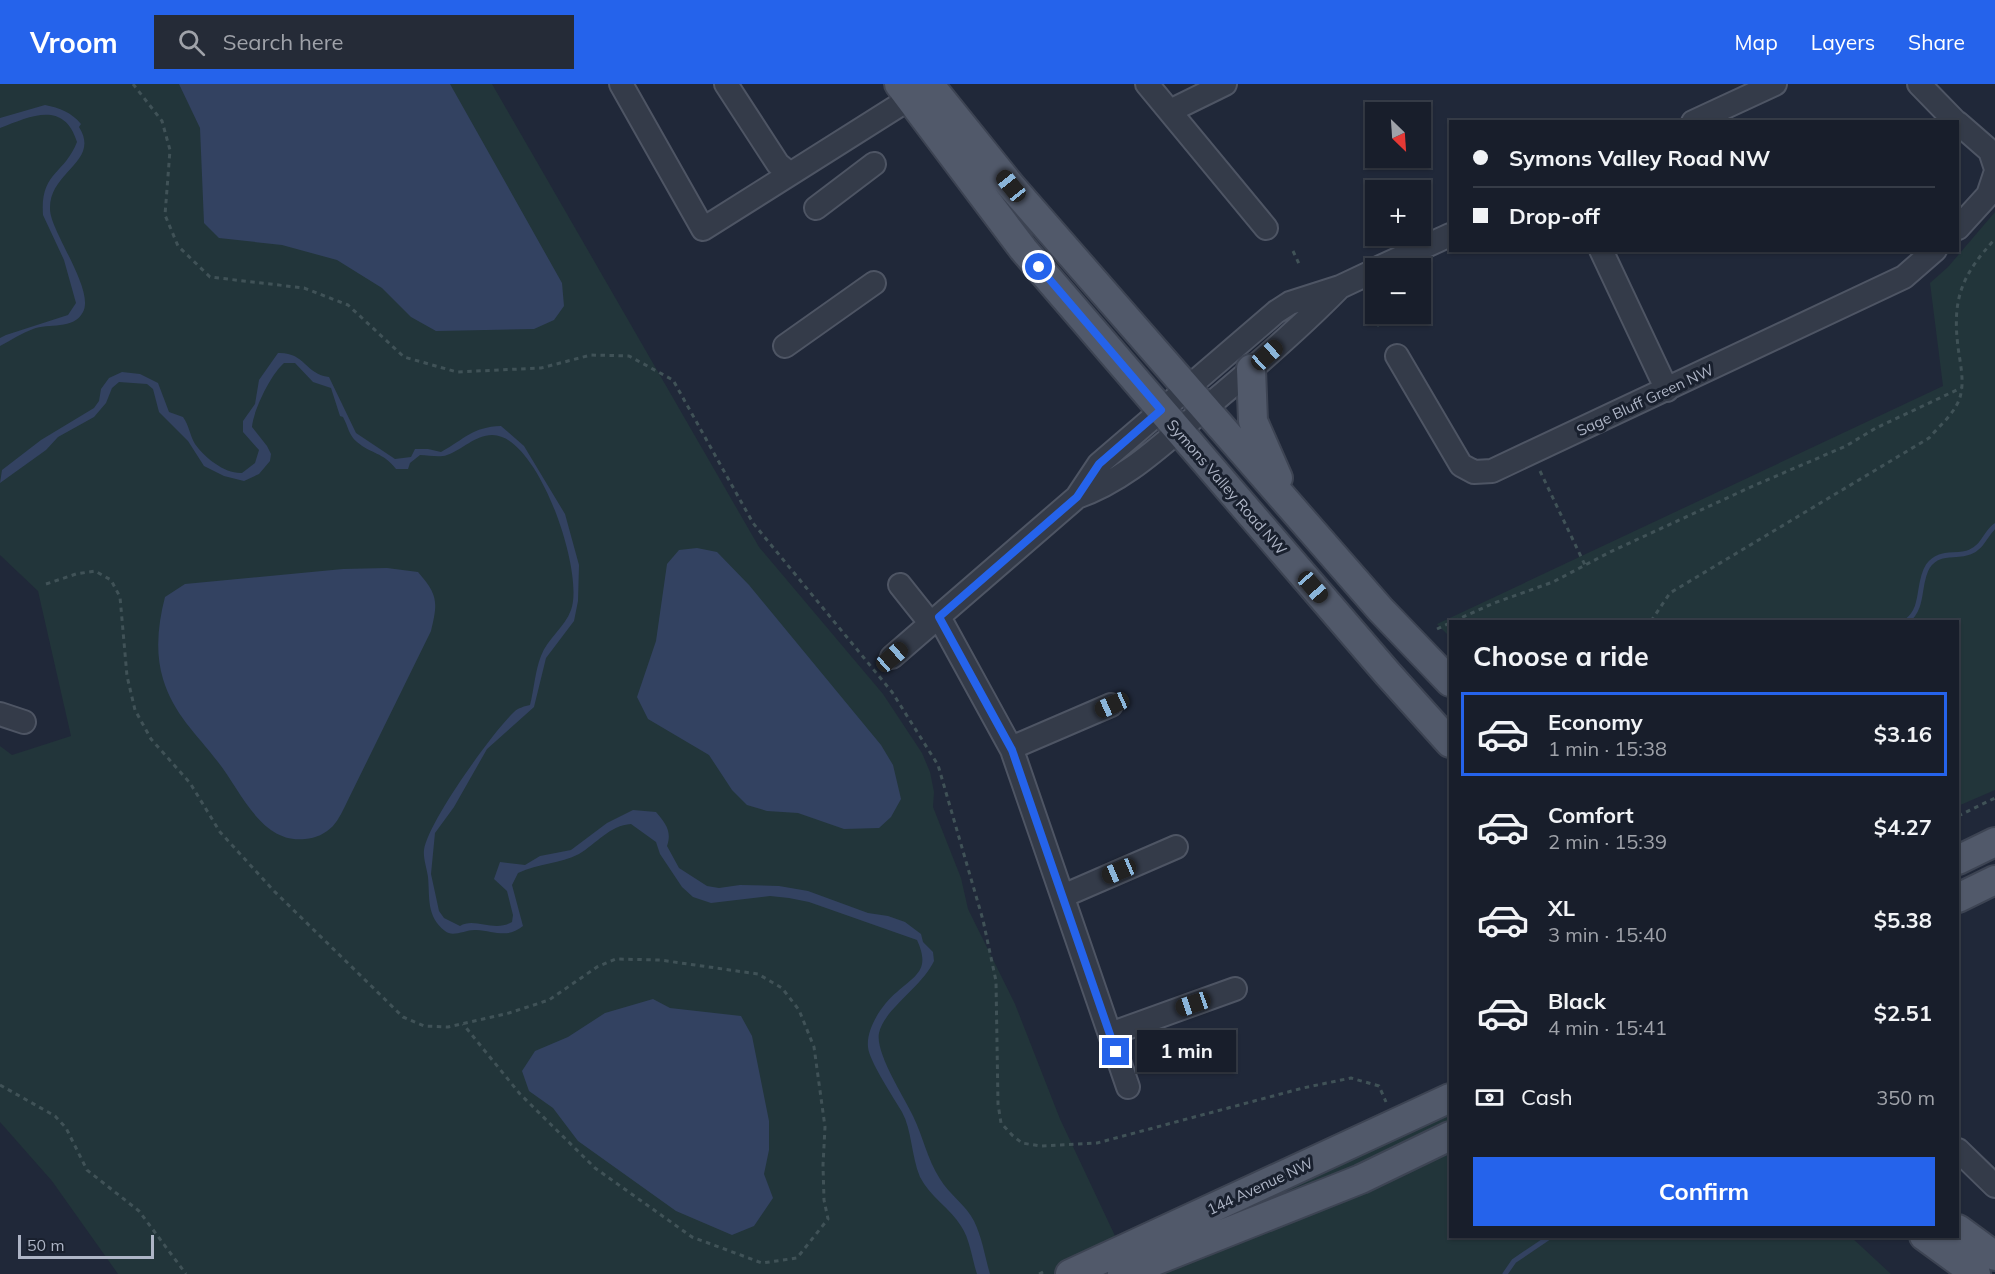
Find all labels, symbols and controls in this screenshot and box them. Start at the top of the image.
search box [154,15,574,69]
text: Vroom [30,25,118,60]
icon: search [175,26,208,59]
text: Search here [223,28,344,56]
text: Map [1735,29,1778,55]
text: Layers [1811,29,1875,55]
text: Share [1908,29,1965,55]
north arrow [1365,102,1431,168]
map controls [1365,102,1431,324]
text: Symons Valley Road NW [1509,144,1770,172]
car [993,166,1029,206]
button: + [1365,180,1431,246]
text: Drop-off [1509,202,1600,230]
route start [1025,253,1052,280]
button: − [1365,258,1431,324]
car [1248,336,1286,374]
street label: Sage Bluff Green NW [1573,360,1717,440]
street label: Symons Valley Road NW [1163,415,1291,559]
car [1294,568,1332,606]
car [873,638,911,676]
text: Choose a ride [1473,639,1649,673]
car [1092,689,1132,721]
icon: car [1476,707,1530,761]
text: Economy [1548,708,1643,736]
text: $3.16 [1874,720,1932,748]
text: 1 min · 15:38 [1548,736,1667,761]
icon: car [1476,800,1530,854]
text: Comfort [1548,801,1634,829]
text: $4.27 [1874,813,1932,841]
text: 2 min · 15:39 [1548,829,1667,854]
car [1099,856,1139,886]
icon: car [1476,893,1530,947]
text: XL [1548,894,1575,922]
text: $5.38 [1874,906,1932,934]
text: 3 min · 15:40 [1548,922,1667,947]
icon: car [1476,986,1530,1040]
text: Black [1548,987,1606,1015]
car [1173,990,1213,1018]
text: $2.51 [1874,999,1932,1027]
text: 4 min · 15:41 [1548,1015,1667,1040]
callout: 1 min [1137,1031,1236,1073]
route end [1102,1038,1129,1065]
text: 1 min [1160,1038,1213,1063]
icon: cash [1473,1081,1506,1114]
text: Cash [1521,1083,1573,1111]
text: 350 m [1876,1085,1935,1110]
street label: 144 Avenue NW [1204,1153,1316,1219]
button: Confirm [1473,1157,1935,1226]
scale bar [18,1232,154,1260]
text: 50 m [27,1235,64,1255]

